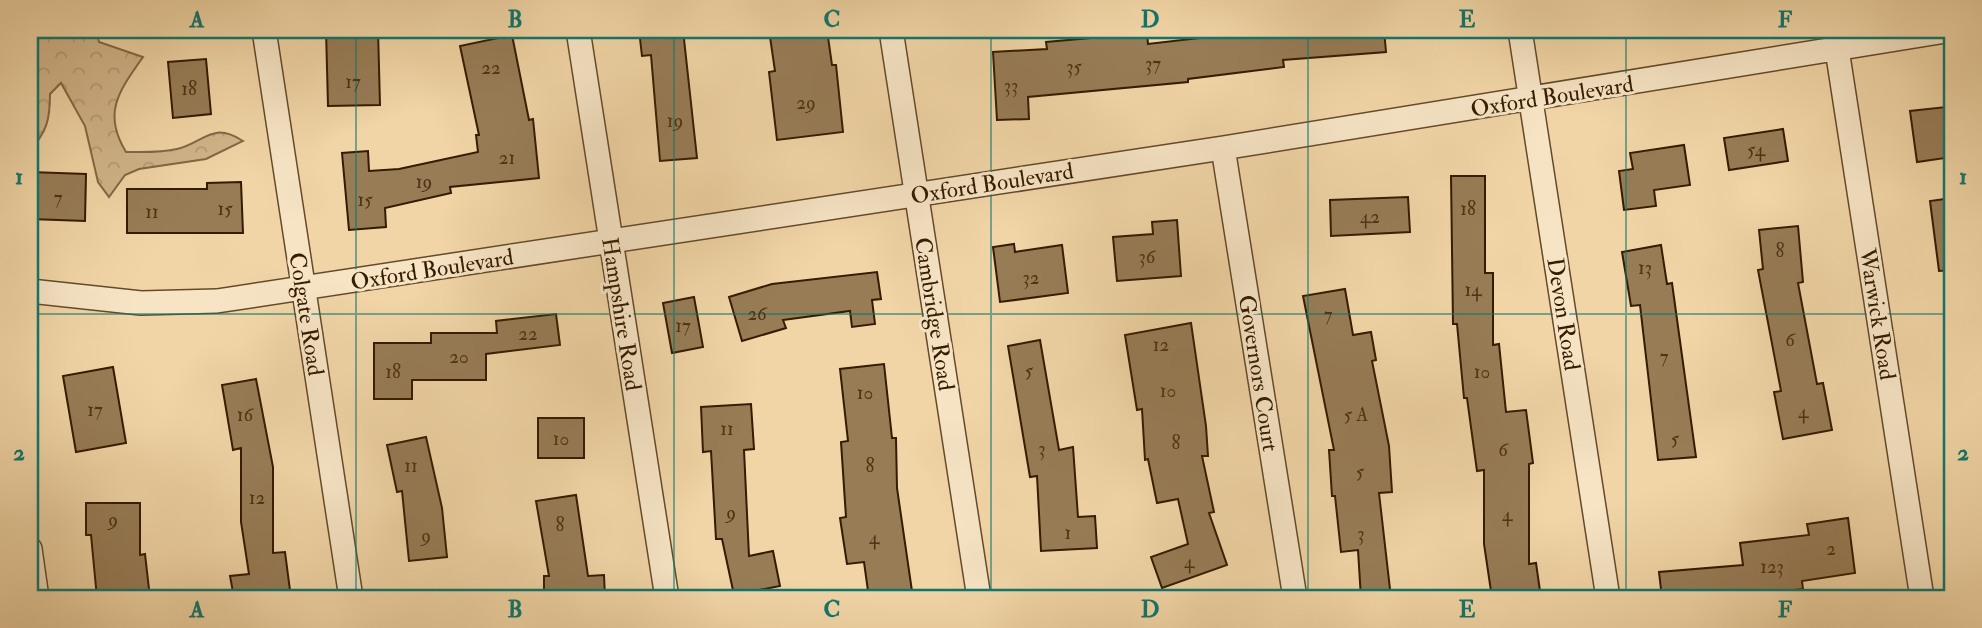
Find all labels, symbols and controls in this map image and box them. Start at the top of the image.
text: A [189,5,205,34]
text: B [507,5,523,34]
text: C [824,5,840,34]
text: D [1141,5,1159,34]
text: E [1459,5,1476,34]
text: F [1778,5,1793,34]
house number: 37 [1145,52,1161,76]
house number: 35 [1066,55,1082,79]
house number: 22 [481,56,501,80]
street label: Oxford Boulevard [1469,69,1636,124]
house number: 17 [345,70,361,94]
house number: 33 [1004,74,1018,98]
house number: 18 [181,77,197,101]
house number: 29 [796,91,816,115]
house number: 19 [667,109,683,133]
house number: 54 [1747,138,1766,162]
house number: 21 [499,146,515,170]
street label: Oxford Boulevard [909,156,1076,211]
text: 1 [15,162,23,191]
text: 1 [1959,162,1967,191]
house number: 19 [416,170,432,194]
house number: 7 [54,186,63,210]
house number: 15 [357,188,373,212]
house number: 15 [217,197,233,221]
house number: 18 [1460,197,1476,221]
house number: 11 [145,200,159,224]
house number: 42 [1360,205,1380,229]
street label: Hampshire Road [594,235,648,393]
street label: Cambridge Road [908,235,961,393]
house number: 8 [1776,239,1785,263]
street label: Oxford Boulevard [349,242,516,297]
house number: 36 [1139,245,1157,269]
street label: Warwick Road [1853,245,1902,382]
street label: Colgate Road [282,250,331,378]
street label: Devon Road [1540,256,1587,373]
house number: 13 [1638,256,1652,280]
house number: 32 [1023,266,1039,290]
house number: 14 [1464,278,1482,302]
street label: Governors Court [1232,293,1285,453]
house number: 26 [747,302,768,326]
house number: 7 [1324,303,1333,327]
house number: 17 [675,314,691,338]
house number: 22 [518,322,538,346]
house number: 6 [1785,328,1796,352]
house number: 12 [1153,333,1169,357]
house number: 20 [449,345,469,369]
house number: 7 [1660,345,1669,369]
house number: 5 [1025,359,1034,383]
house number: 18 [385,360,401,384]
house number: 10 [1474,360,1490,384]
house number: 10 [1160,379,1176,403]
house number: 10 [857,381,873,405]
house number: 17 [87,398,103,422]
house number: 4 [1798,400,1809,424]
house number: 16 [237,403,255,427]
house number: 5 A [1344,403,1368,427]
house number: 11 [720,417,734,441]
house number: 10 [553,427,569,451]
house number: 5 [1671,427,1680,451]
house number: 8 [1172,431,1181,455]
house number: 3 [1038,437,1046,461]
text: 2 [13,438,25,467]
house number: 6 [1498,438,1509,462]
text: 2 [1957,438,1969,467]
house number: 11 [404,454,418,478]
house number: 8 [866,454,875,478]
house number: 5 [1356,460,1365,484]
house number: 12 [249,486,265,510]
house number: 9 [724,501,736,525]
house number: 4 [1502,503,1513,527]
house number: 9 [106,508,118,532]
house number: 8 [556,513,565,537]
house number: 1 [1065,521,1071,545]
house number: 3 [1357,522,1365,546]
house number: 9 [419,524,431,548]
house number: 4 [869,526,880,550]
house number: 2 [1826,537,1836,561]
house number: 4 [1184,550,1195,574]
house number: 123 [1760,555,1784,579]
text: A [189,595,205,624]
text: B [507,595,523,624]
text: C [824,595,840,624]
text: D [1141,595,1159,624]
text: E [1459,595,1476,624]
text: F [1778,595,1793,624]

